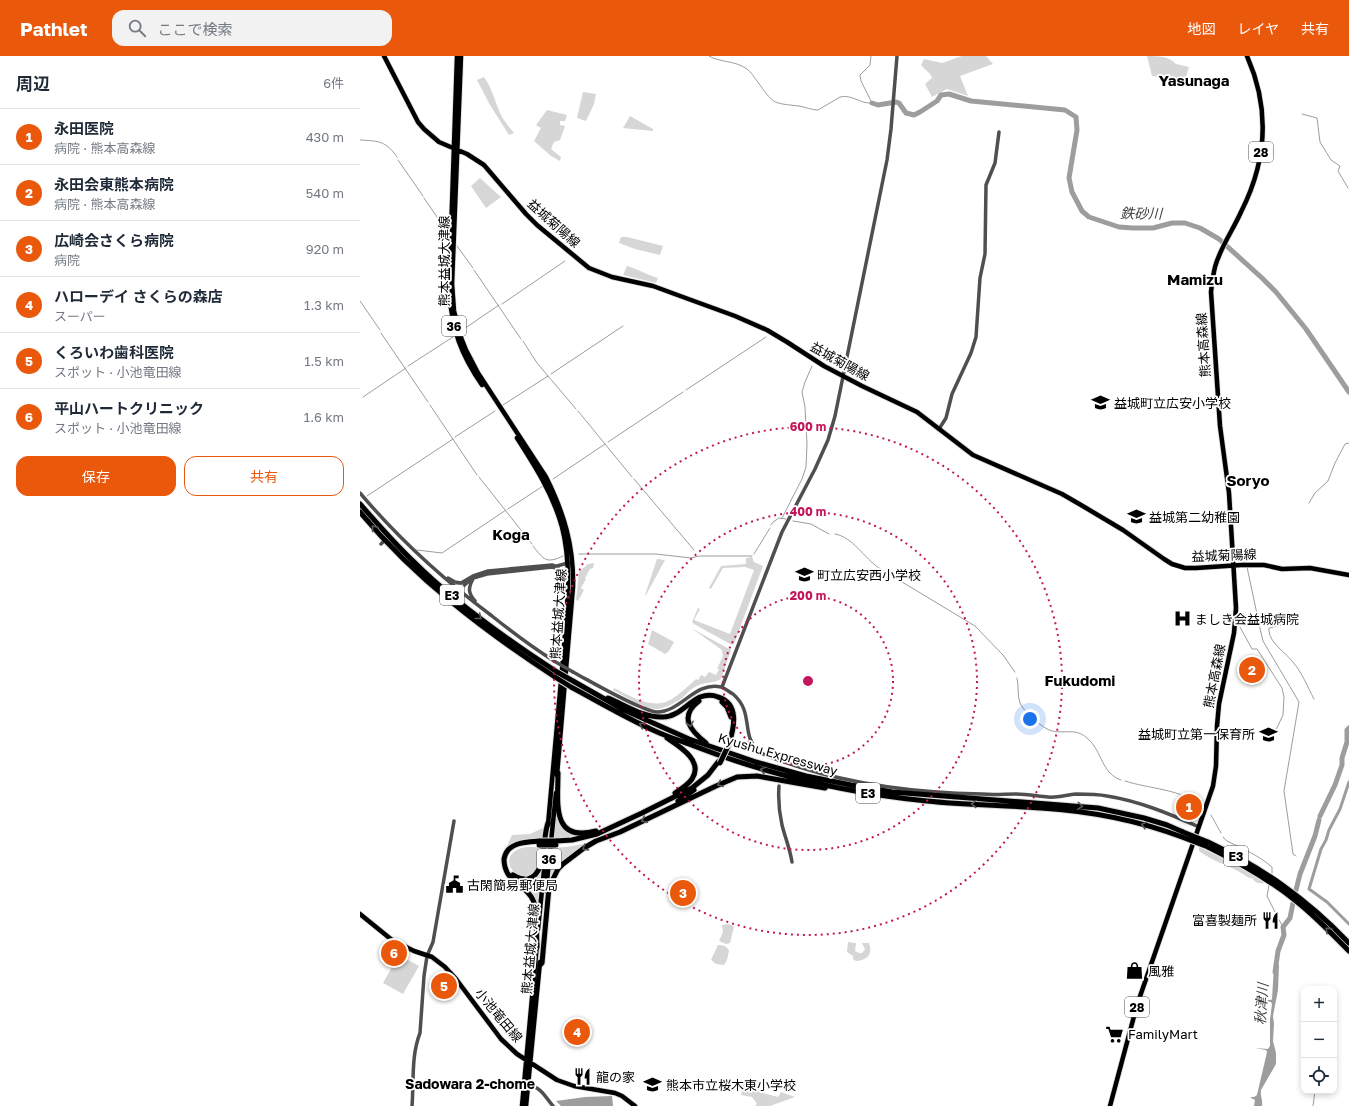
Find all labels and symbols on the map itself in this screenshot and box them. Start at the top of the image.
district label: Yasunaga [1158,71,1230,89]
road number: 28 [1249,142,1273,162]
street label: 益城菊陽線 [524,195,584,251]
water label: 鉄砂川 [1120,204,1164,222]
street label: 熊本益城大津線 [436,215,452,307]
district label: Mamizu [1167,270,1223,288]
street label: 熊本高森線 [1193,312,1213,378]
road number: 36 [442,316,466,336]
street label: 益城菊陽線 [808,338,872,384]
school or university icon: 益城町立広安小学校 [1091,393,1111,413]
place label: 益城町立広安小学校 [1114,395,1231,411]
text: 600 m [790,419,826,434]
district label: Soryo [1227,471,1269,489]
text: 400 m [790,504,826,519]
school or university icon: 益城第二幼稚園 [1126,507,1146,527]
place label: 益城第二幼稚園 [1149,509,1240,525]
one-way arrow [371,525,378,533]
district label: Koga [492,525,530,543]
street label: 益城菊陽線 [1191,546,1257,564]
school or university icon: 町立広安西小学校 [794,565,814,585]
place label: 町立広安西小学校 [817,567,921,583]
street label: 熊本益城大津線 [547,568,569,660]
road number: E3 [440,585,464,605]
text: 200 m [790,588,826,603]
hospital icon: ましき会益城病院 [1172,609,1192,629]
place label: ましき会益城病院 [1195,611,1299,627]
one-way arrow [475,612,482,619]
street label: 熊本高森線 [1200,643,1228,709]
pin: 2 [1239,655,1265,685]
district label: Fukudomi [1045,671,1115,689]
centre of rings [801,674,815,688]
your location [1020,709,1040,729]
one-way arrow [686,720,694,727]
one-way arrow [638,722,646,729]
school or university icon: 益城町立第一保育所 [1258,724,1278,744]
place label: 益城町立第一保育所 [1138,726,1255,742]
street label: Kyushu Expressway [716,729,840,779]
one-way arrow [760,766,767,775]
one-way arrow [716,779,724,787]
road number: E3 [856,783,880,803]
pin: 1 [1176,792,1202,822]
one-way arrow [971,800,977,809]
one-way arrow [1077,801,1083,810]
one-way arrow [641,816,648,823]
one-way arrow [1141,821,1148,829]
one-way arrow [582,843,589,851]
road number: E3 [1224,846,1248,866]
road number: 36 [537,849,561,869]
public building icon: 古閑簡易郵便局 [444,875,464,895]
place label: 古閑簡易郵便局 [467,877,558,893]
pin: 3 [670,878,696,908]
street label: 熊本益城大津線 [518,903,542,995]
restaurant icon: 富喜製麺所 [1260,910,1280,930]
place label: 富喜製麺所 [1192,912,1257,928]
one-way arrow [1325,928,1333,935]
pin: 6 [381,938,407,968]
shop icon: 風雅 [1125,961,1145,981]
place label: 風雅 [1148,963,1174,979]
pin: 5 [431,971,457,1001]
water label: 秋津川 [1251,980,1271,1026]
street label: 小池竜田線 [472,985,526,1045]
road number: 28 [1125,997,1149,1017]
pin: 4 [564,1017,590,1047]
supermarket icon: FamilyMart [1105,1024,1125,1044]
place label: FamilyMart [1128,1026,1198,1042]
restaurant icon: 龍の家 [573,1067,593,1087]
place label: 龍の家 [596,1069,635,1085]
district label: Sadowara 2-chome [405,1075,535,1092]
school or university icon: 熊本市立桜木東小学校 [643,1075,663,1095]
place label: 熊本市立桜木東小学校 [666,1077,796,1093]

